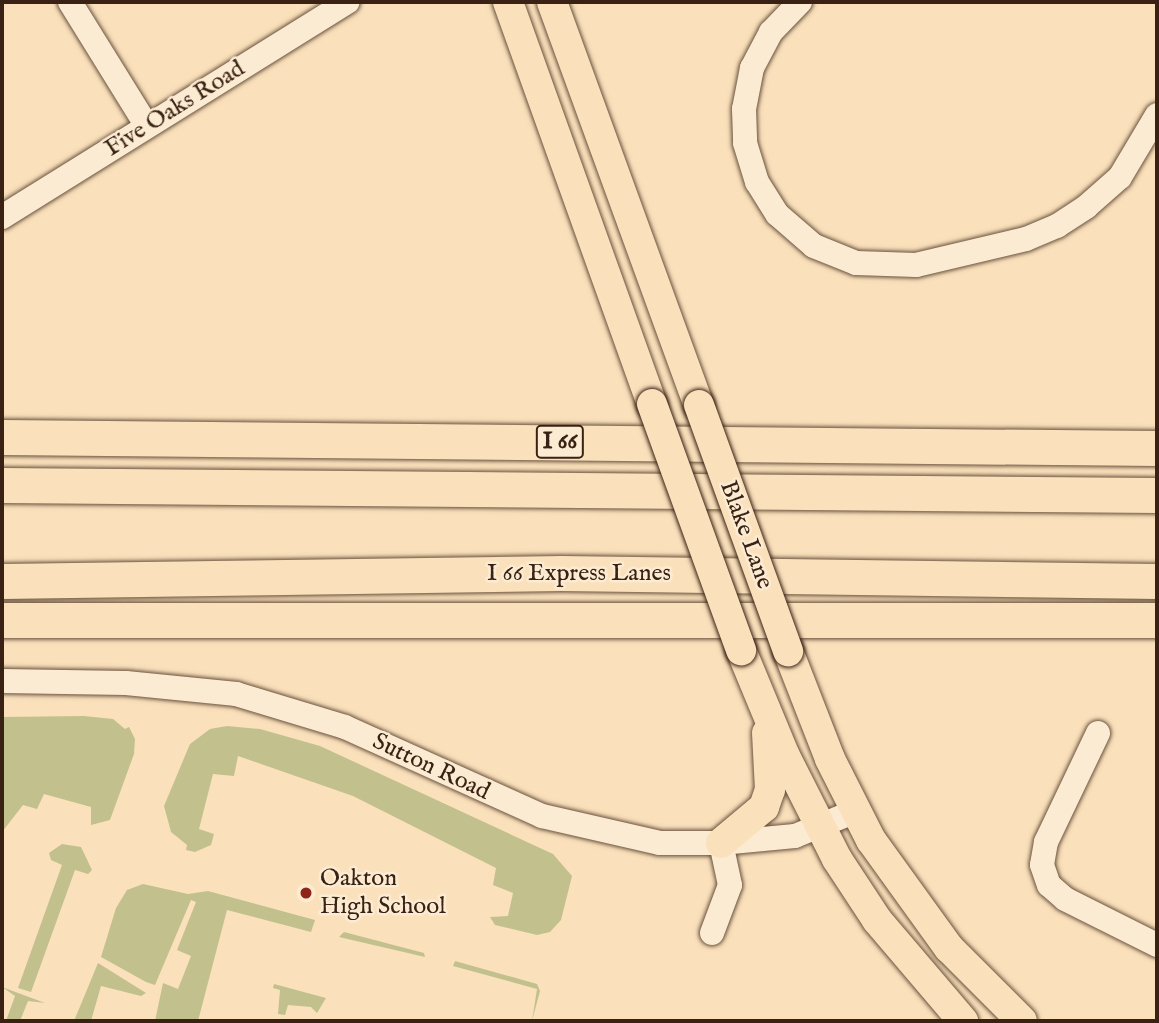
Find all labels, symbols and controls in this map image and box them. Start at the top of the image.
street label: Five Oaks Road [100,55,250,163]
road number: I 66 [536,422,584,462]
street label: Blake Lane [713,477,779,593]
street label: I 66 Express Lanes [487,560,671,588]
street label: Sutton Road [368,727,494,807]
place label: Oakton High School [320,865,446,921]
marker: Oakton High School [298,885,314,901]

